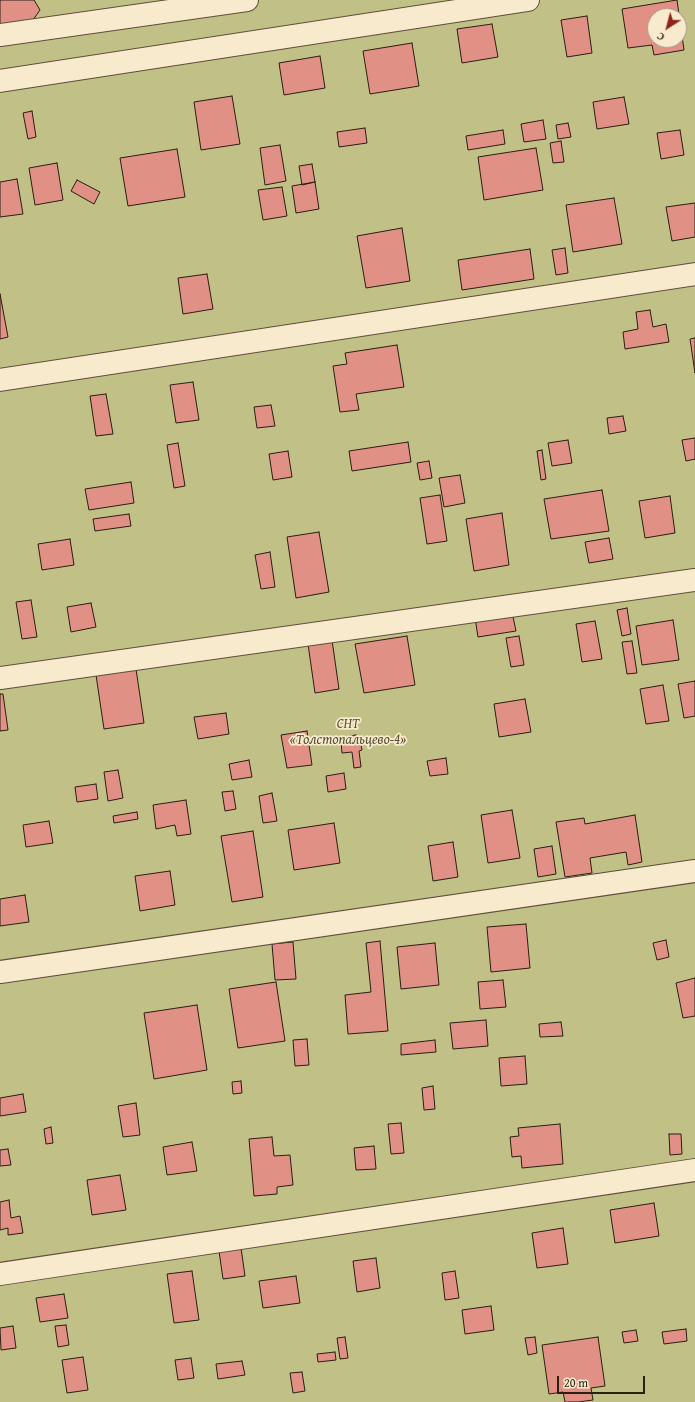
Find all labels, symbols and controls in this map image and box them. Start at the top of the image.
north arrow [647,8,687,48]
text: С [653,29,668,45]
park label: СНТ «Толстопальцево-4» [290,716,406,748]
scale bar [559,1368,647,1394]
text: 20 m [564,1374,588,1391]

